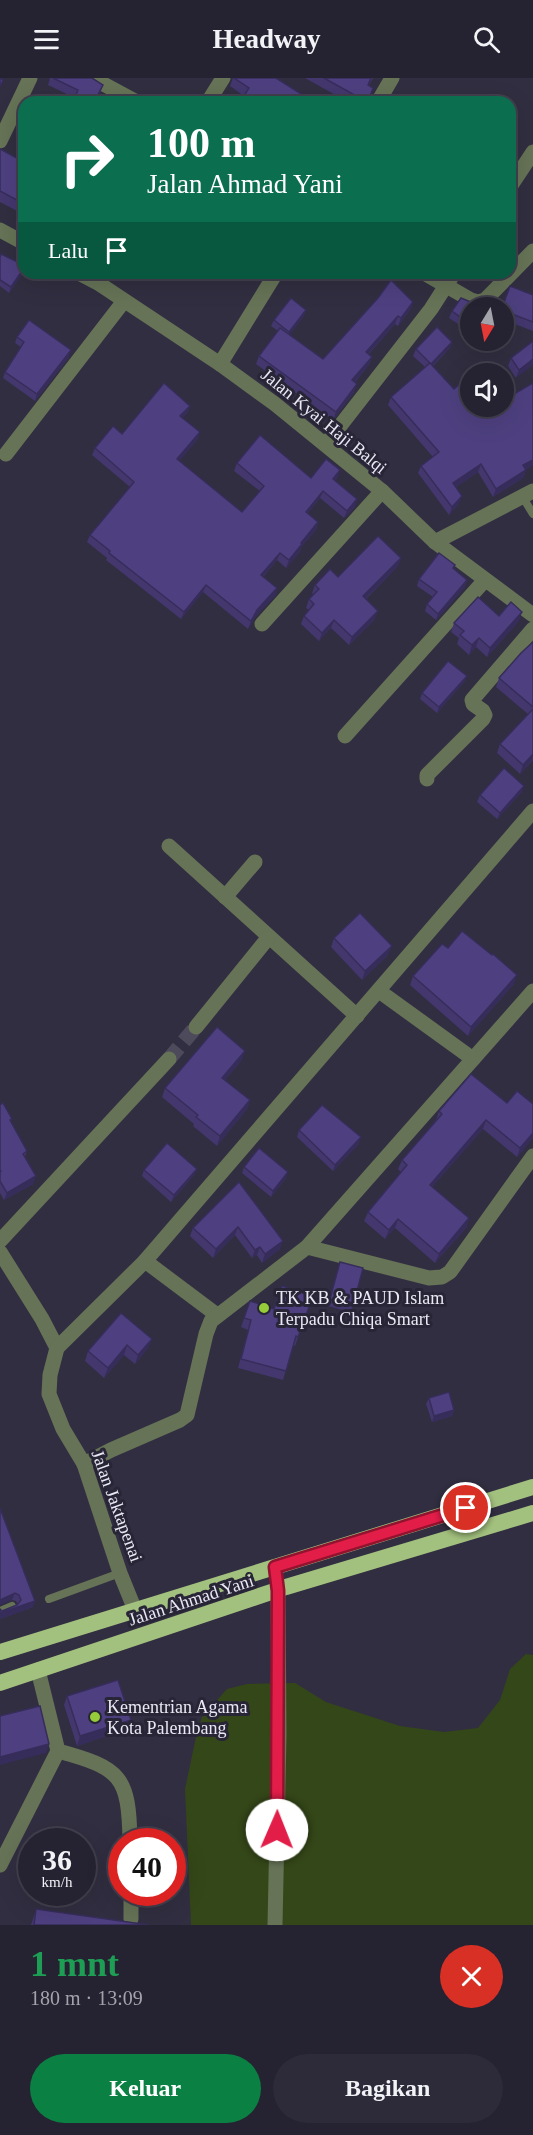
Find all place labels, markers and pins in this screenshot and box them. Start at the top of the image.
place label: TK KB & PAUD Islam Terpadu Chiqa Smart [276,1288,444,1329]
marker: TK KB & PAUD Islam Terpadu Chiqa Smart [257,1301,271,1315]
pin [440,1482,491,1533]
place label: Kementrian Agama Kota Palembang [107,1697,247,1738]
marker: Kementrian Agama Kota Palembang [88,1710,102,1724]

